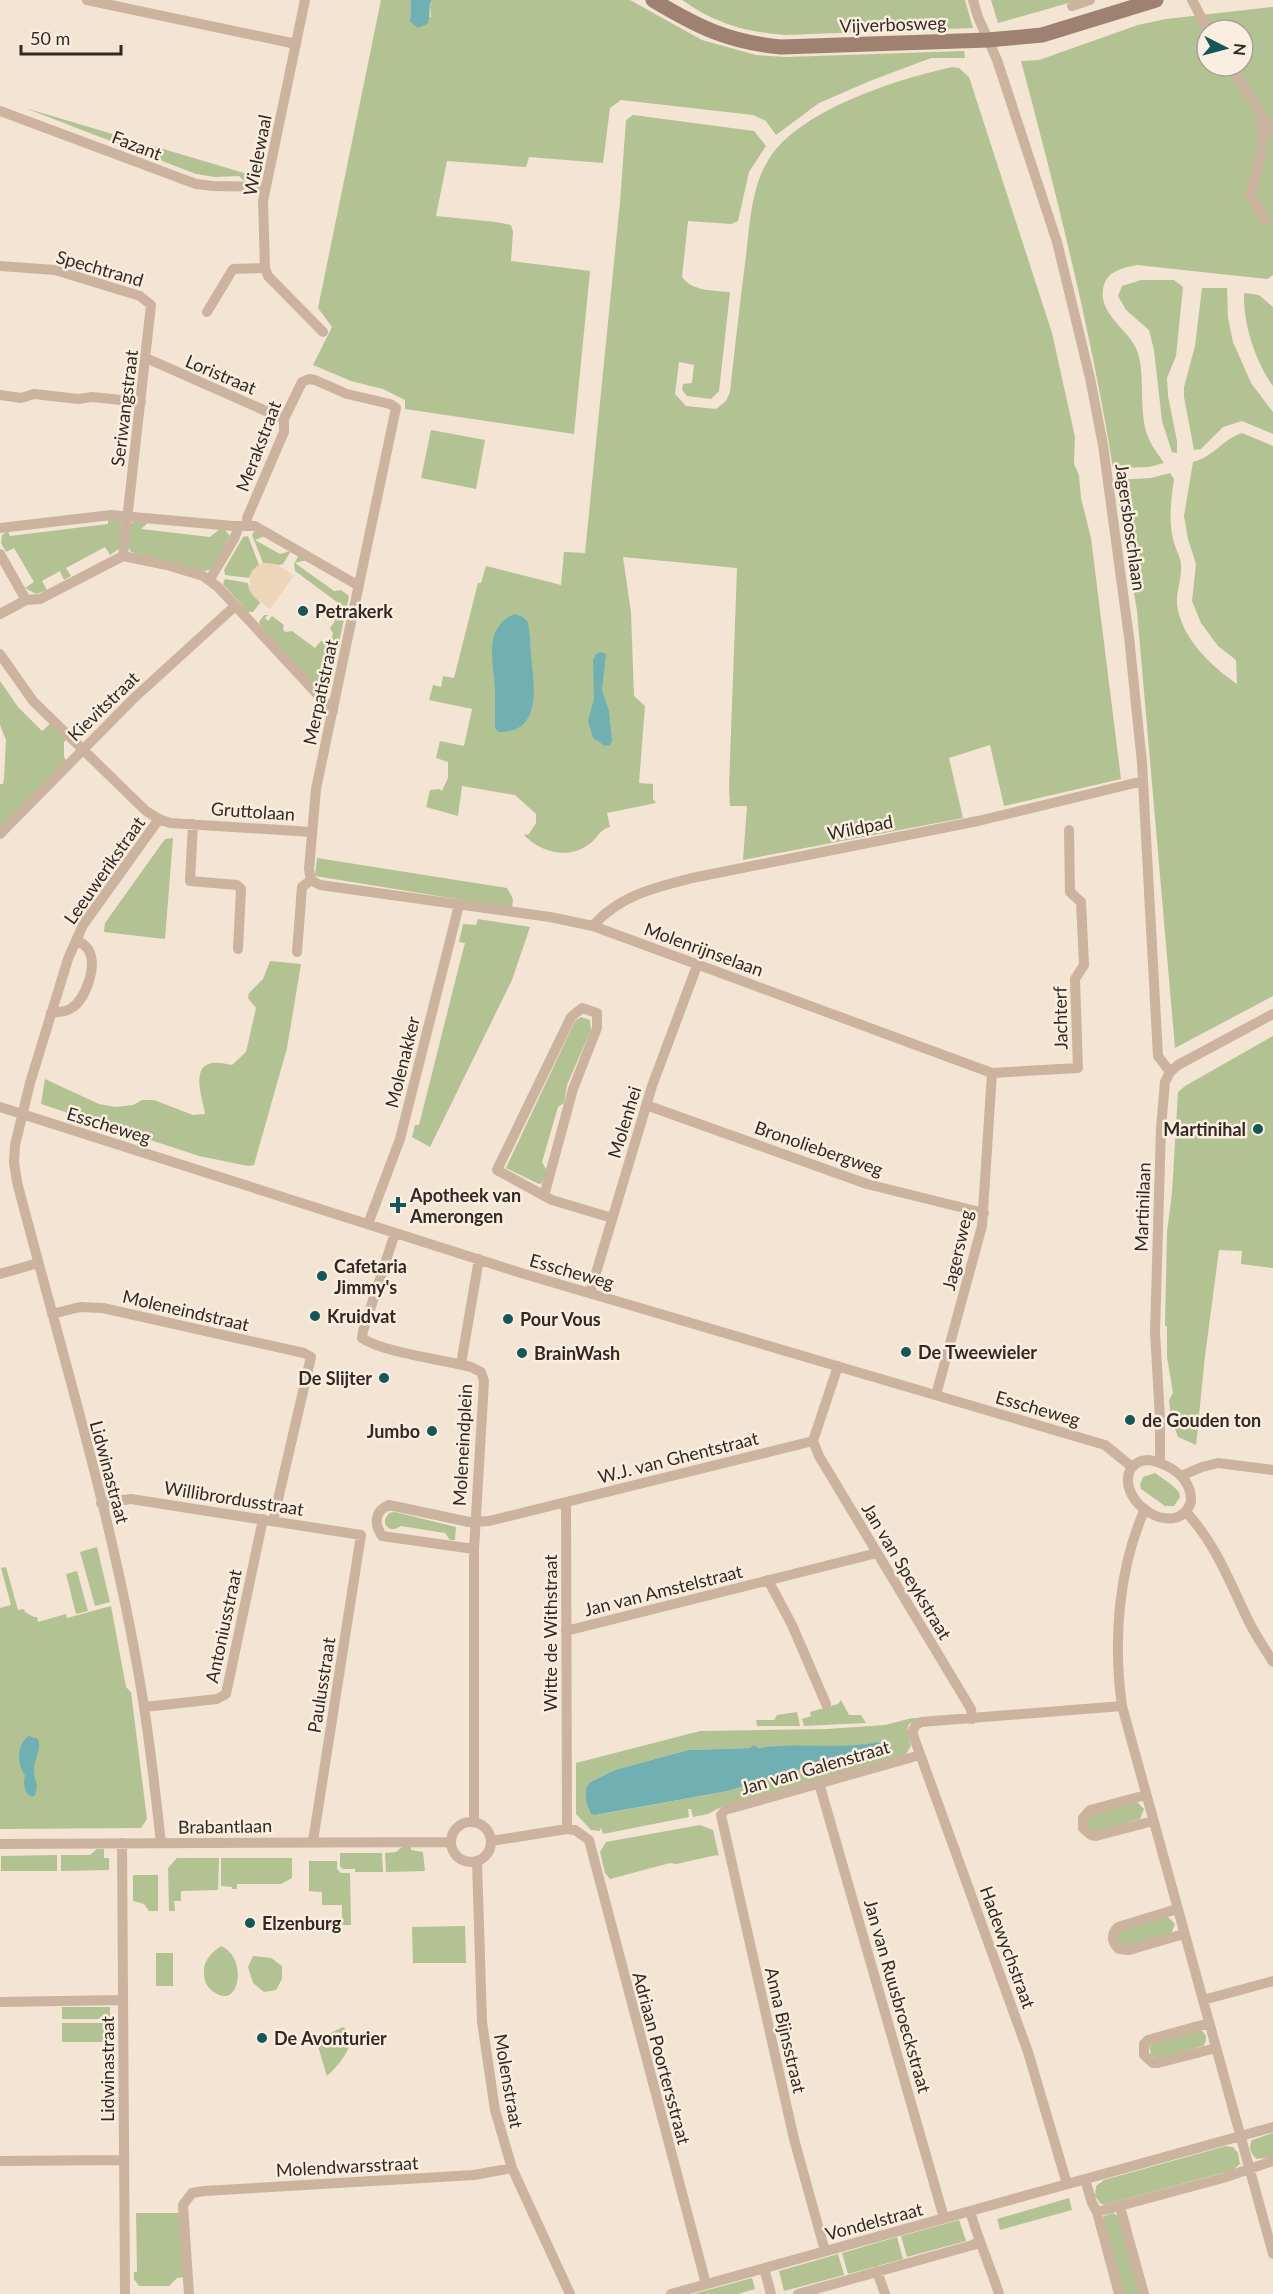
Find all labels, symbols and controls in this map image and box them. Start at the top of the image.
street label: Vijverbosweg [839,11,947,37]
scale bar [21,18,122,56]
north arrow [1195,18,1255,78]
text: 50 m [30,27,70,49]
text: N [1230,42,1251,57]
street label: Wielewaal [238,113,276,197]
street label: Fazant [109,126,165,165]
street label: Spechtrand [54,245,146,291]
street label: Seriwangstraat [106,348,142,468]
street label: Loristraat [182,349,260,399]
street label: Merakstraat [231,397,286,494]
street label: Jagersboschlaan [1111,462,1151,592]
place label: Petrakerk [315,600,393,622]
marker: Petrakerk [296,604,310,618]
street label: Merpatistraat [298,637,342,747]
street label: Kievitstraat [63,666,144,745]
street label: Gruttolaan [210,797,296,825]
street label: Wildpad [825,810,895,844]
street label: Leeuwerikstraat [59,812,149,928]
street label: Molenrijnselaan [641,917,767,981]
street label: Jachterf [1048,985,1072,1050]
street label: Molenakker [380,1014,424,1110]
street label: Molenhei [603,1083,645,1161]
street label: Esscheweg [64,1102,154,1148]
street label: Bronoliebergweg [752,1116,886,1180]
place label: Martinihal [1163,1118,1246,1140]
marker: Martinihal [1251,1122,1265,1136]
street label: Martinilaan [1129,1162,1155,1252]
place label: Apotheek van Amerongen [409,1184,521,1227]
marker: Apotheek van Amerongen [391,1198,405,1212]
street label: Jagersweg [937,1208,977,1292]
street label: Esscheweg [527,1248,617,1294]
place label: Cafetaria Jimmy's [334,1255,407,1298]
marker: Cafetaria Jimmy's [315,1269,329,1283]
street label: Moleneindstraat [121,1285,252,1335]
place label: Kruidvat [327,1305,396,1327]
place label: Pour Vous [520,1308,601,1330]
marker: Kruidvat [308,1309,322,1323]
marker: Pour Vous [501,1312,515,1326]
place label: De Tweewieler [918,1341,1037,1363]
place label: BrainWash [534,1342,620,1364]
marker: De Tweewieler [899,1345,913,1359]
marker: BrainWash [515,1346,529,1360]
place label: De Slijter [298,1367,372,1389]
marker: De Slijter [377,1371,391,1385]
street label: Moleneindplein [448,1383,476,1507]
street label: Esscheweg [993,1385,1083,1431]
place label: de Gouden ton [1142,1409,1261,1431]
marker: de Gouden ton [1123,1413,1137,1427]
street label: Lidwinastraat [86,1418,134,1527]
place label: Jumbo [367,1420,420,1442]
marker: Jumbo [425,1424,439,1438]
street label: W.J. van Ghentstraat [596,1426,761,1488]
street label: Willibrordusstraat [163,1476,306,1520]
street label: Jan van Speykstraat [858,1499,957,1644]
street label: Witte de Withstraat [539,1554,561,1712]
street label: Jan van Amstelstraat [582,1560,745,1620]
street label: Antoniusstraat [200,1567,246,1685]
street label: Paulusstraat [303,1635,339,1734]
street label: Jan van Galenstraat [738,1735,892,1799]
street label: Brabantlaan [178,1814,272,1838]
street label: Hadewychstraat [976,1883,1041,2012]
street label: Jan van Ruusbroeckstraat [860,1897,936,2096]
place label: Elzenburg [262,1912,342,1934]
marker: Elzenburg [243,1916,257,1930]
street label: Anna Bijnsstraat [761,1965,811,2096]
street label: Adriaan Poortersstraat [628,1969,696,2147]
street label: Lidwinastraat [96,2015,118,2122]
place label: De Avonturier [274,2027,387,2049]
marker: De Avonturier [255,2031,269,2045]
street label: Molenstraat [490,2032,528,2130]
street label: Molendwarsstraat [275,2151,419,2181]
street label: Vondelstraat [823,2197,926,2245]

